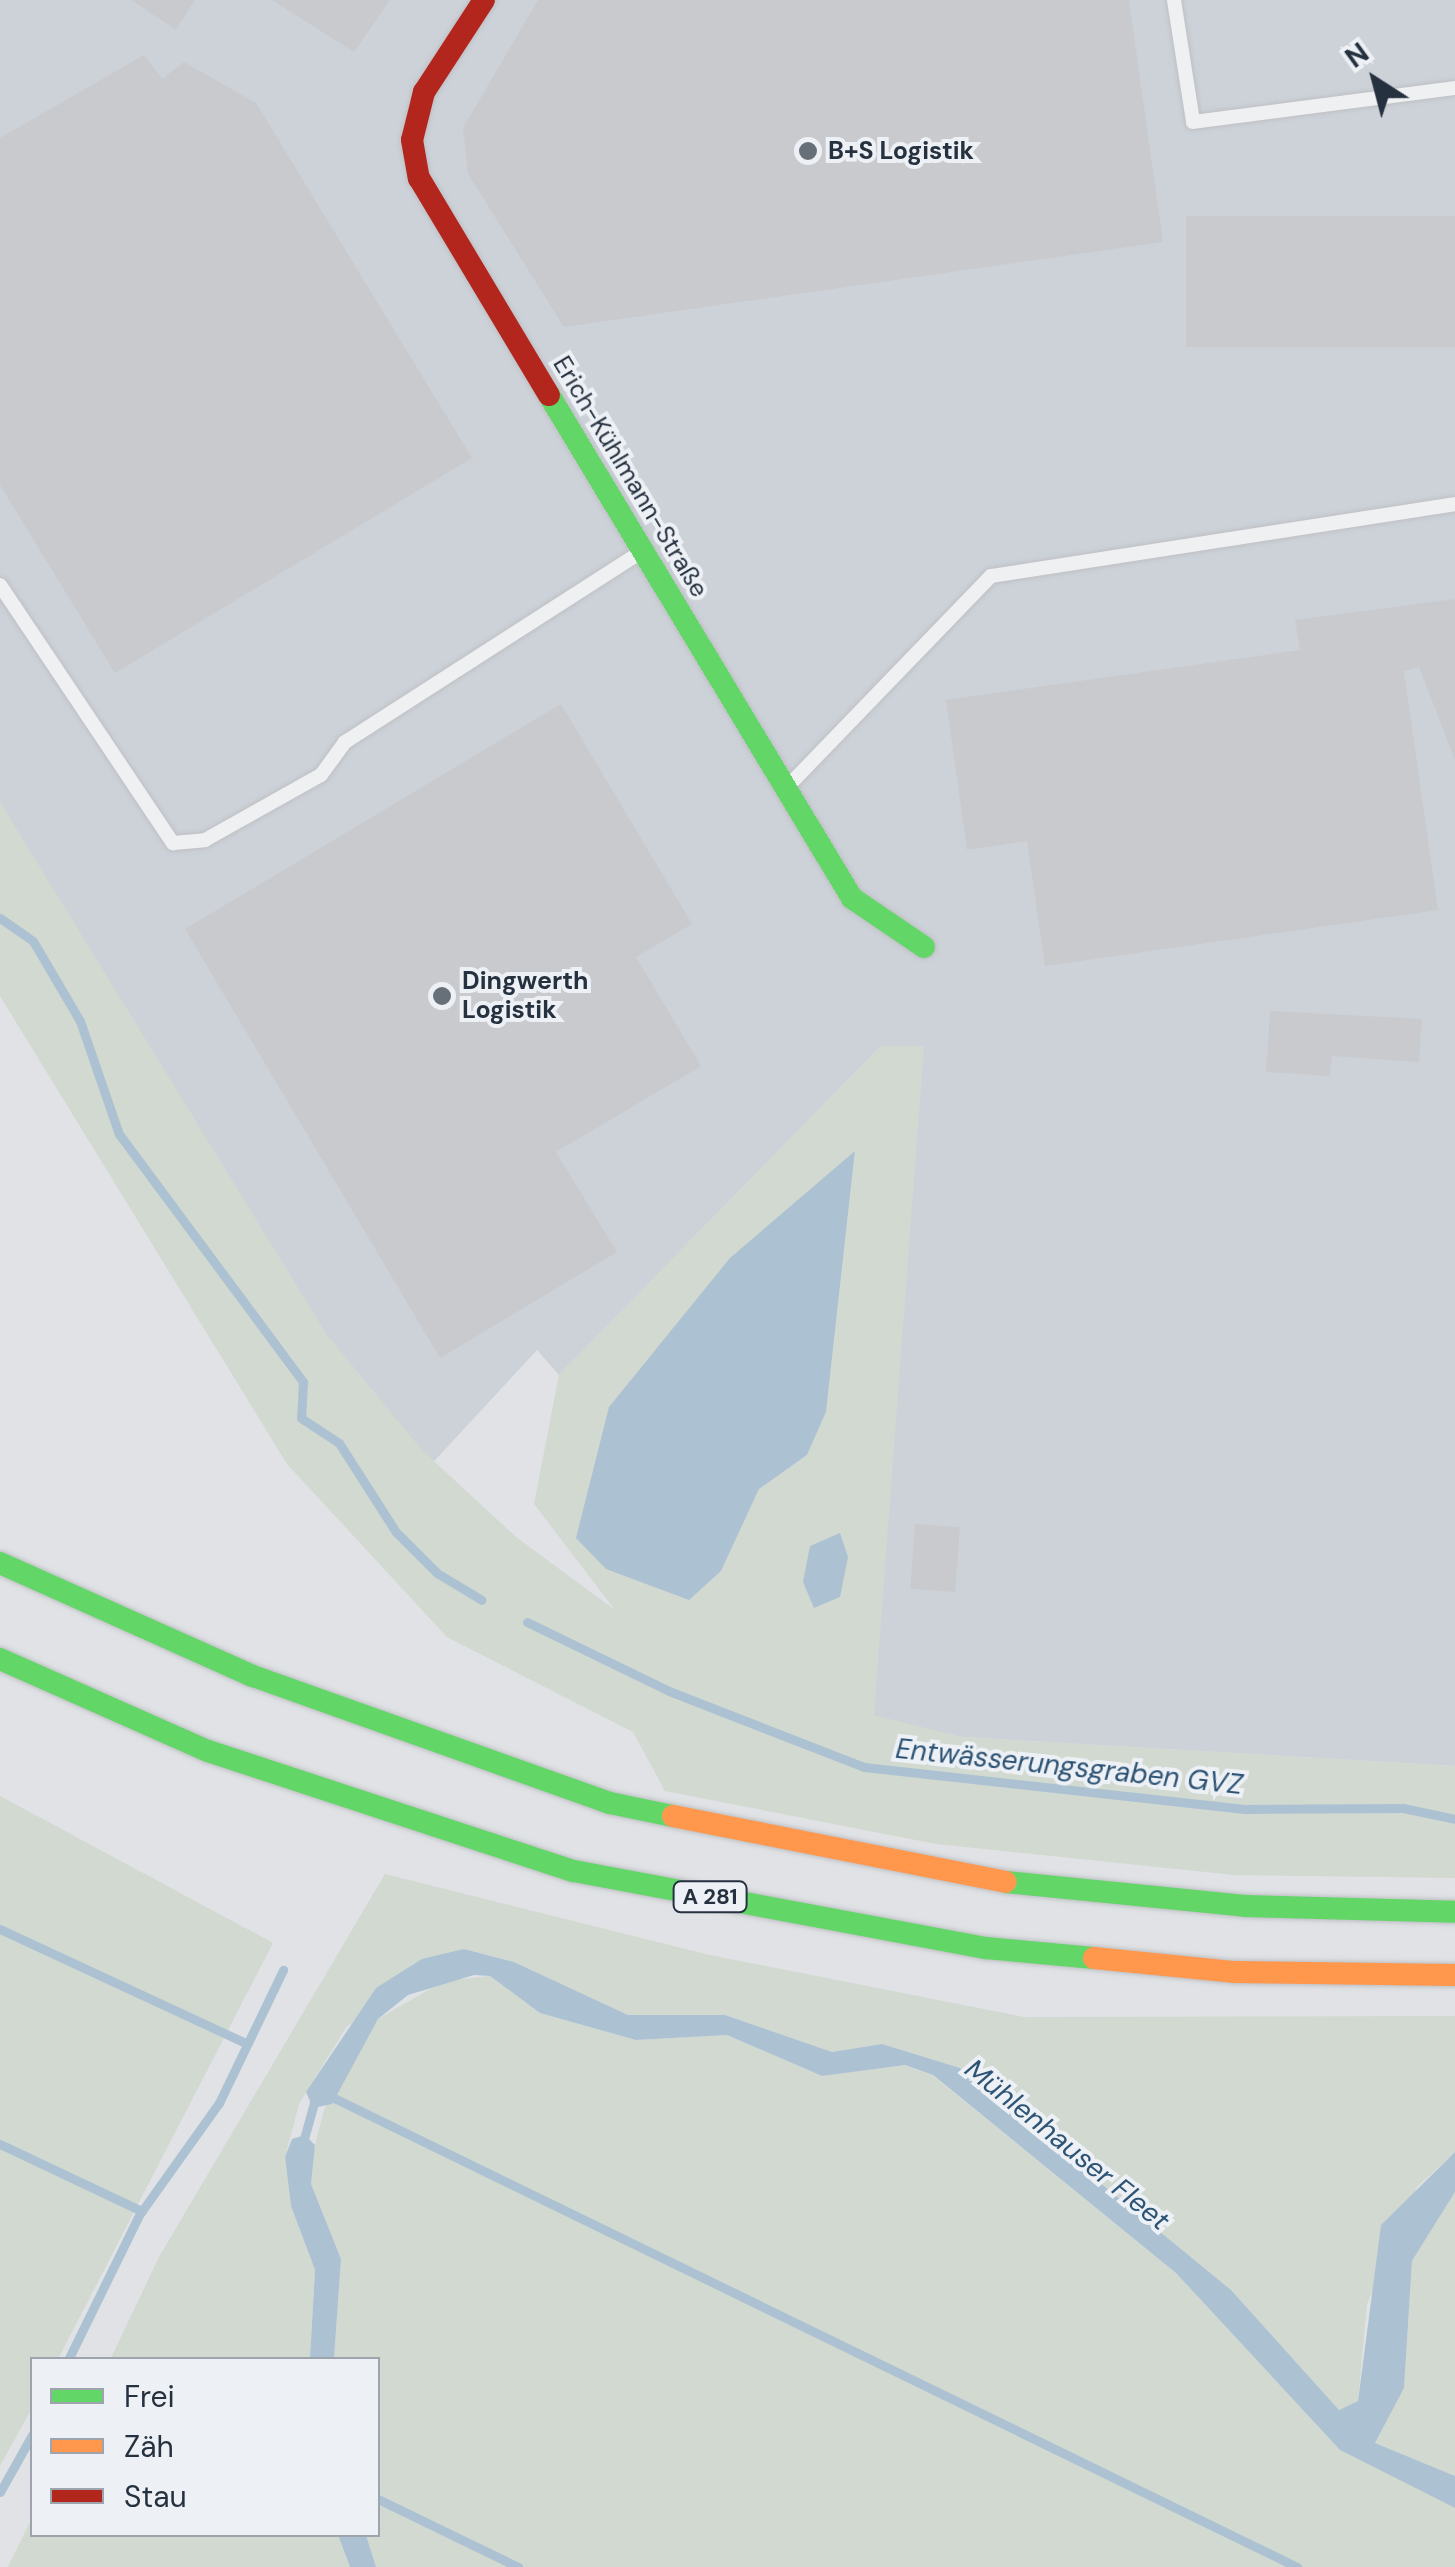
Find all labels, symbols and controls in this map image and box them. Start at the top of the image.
north arrow [1325,30,1425,130]
text: N [1338,34,1376,76]
place label: B+S Logistik [828,136,974,166]
marker: B+S Logistik [797,140,819,162]
street label: Erich-Kühlmann-Straße [546,351,714,603]
place label: Dingwerth Logistik [462,967,588,1026]
marker: Dingwerth Logistik [431,985,453,1007]
water label: Entwässerungsgraben GVZ [894,1732,1244,1802]
road number: A 281 [672,1880,748,1914]
water label: Mühlenhauser Fleet [958,2052,1176,2238]
legend [30,2357,380,2537]
text: Frei [124,2377,175,2416]
text: Zäh [124,2427,174,2466]
text: Stau [124,2477,187,2516]

